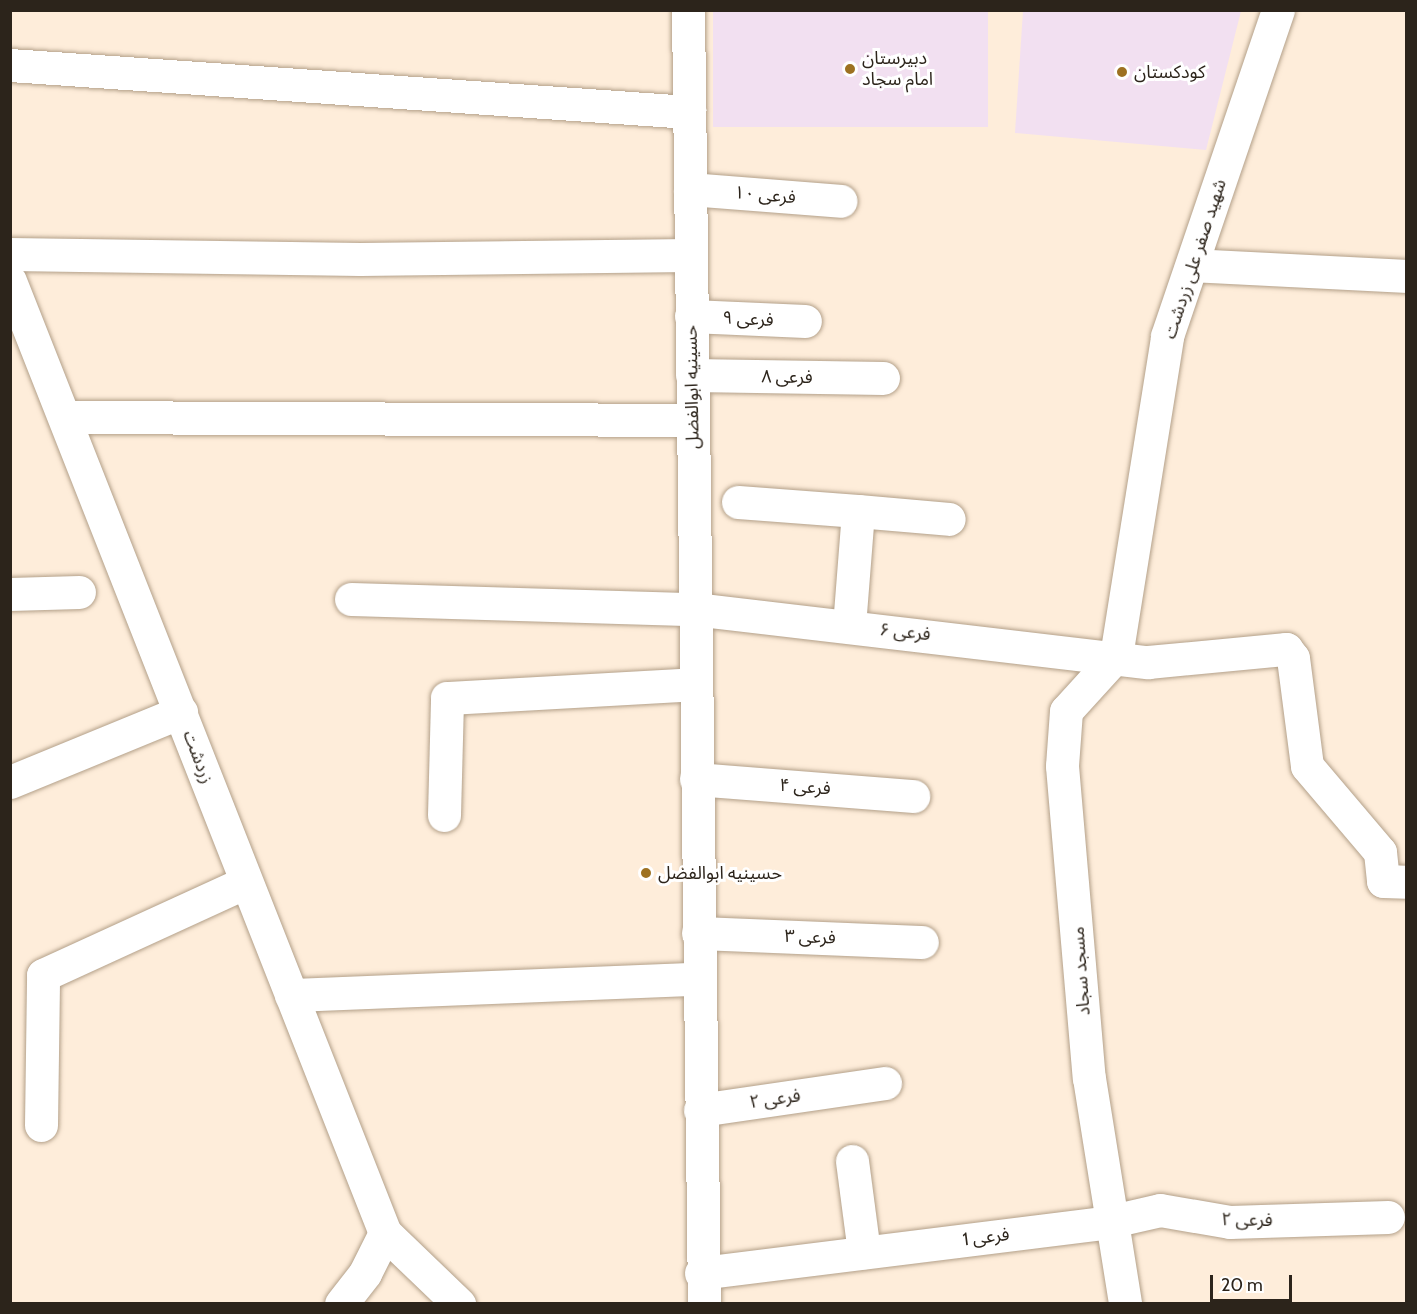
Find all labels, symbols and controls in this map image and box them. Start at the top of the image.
place label: دبیرستان امام سجاد [862,48,933,90]
place label: کودکستان [1134,61,1205,83]
marker: دبیرستان امام سجاد [843,62,857,76]
marker: کودکستان [1115,65,1129,79]
street label: شهید صفر علی زردشت [1159,176,1231,342]
street label: فرعی ۱۰ [733,182,797,208]
street label: فرعی ۹ [722,307,774,331]
street label: حسینیه ابوالفضل [680,325,704,449]
street label: فرعی ۸ [761,366,813,388]
street label: فرعی ۶ [878,619,932,645]
street label: زردشت [178,727,218,787]
street label: فرعی ۴ [779,774,831,800]
place label: حسینیه ابوالفضل [658,862,782,884]
marker: حسینیه ابوالفضل [639,866,653,880]
street label: فرعی ۳ [784,925,836,949]
street label: مسجد سجاد [1067,926,1095,1016]
street label: فرعی ۲ [748,1085,802,1113]
street label: فرعی ۲ [1221,1209,1273,1231]
street label: فرعی 1 [961,1223,1011,1251]
scale bar [1213,1263,1296,1301]
text: 20 m [1221,1274,1263,1296]

